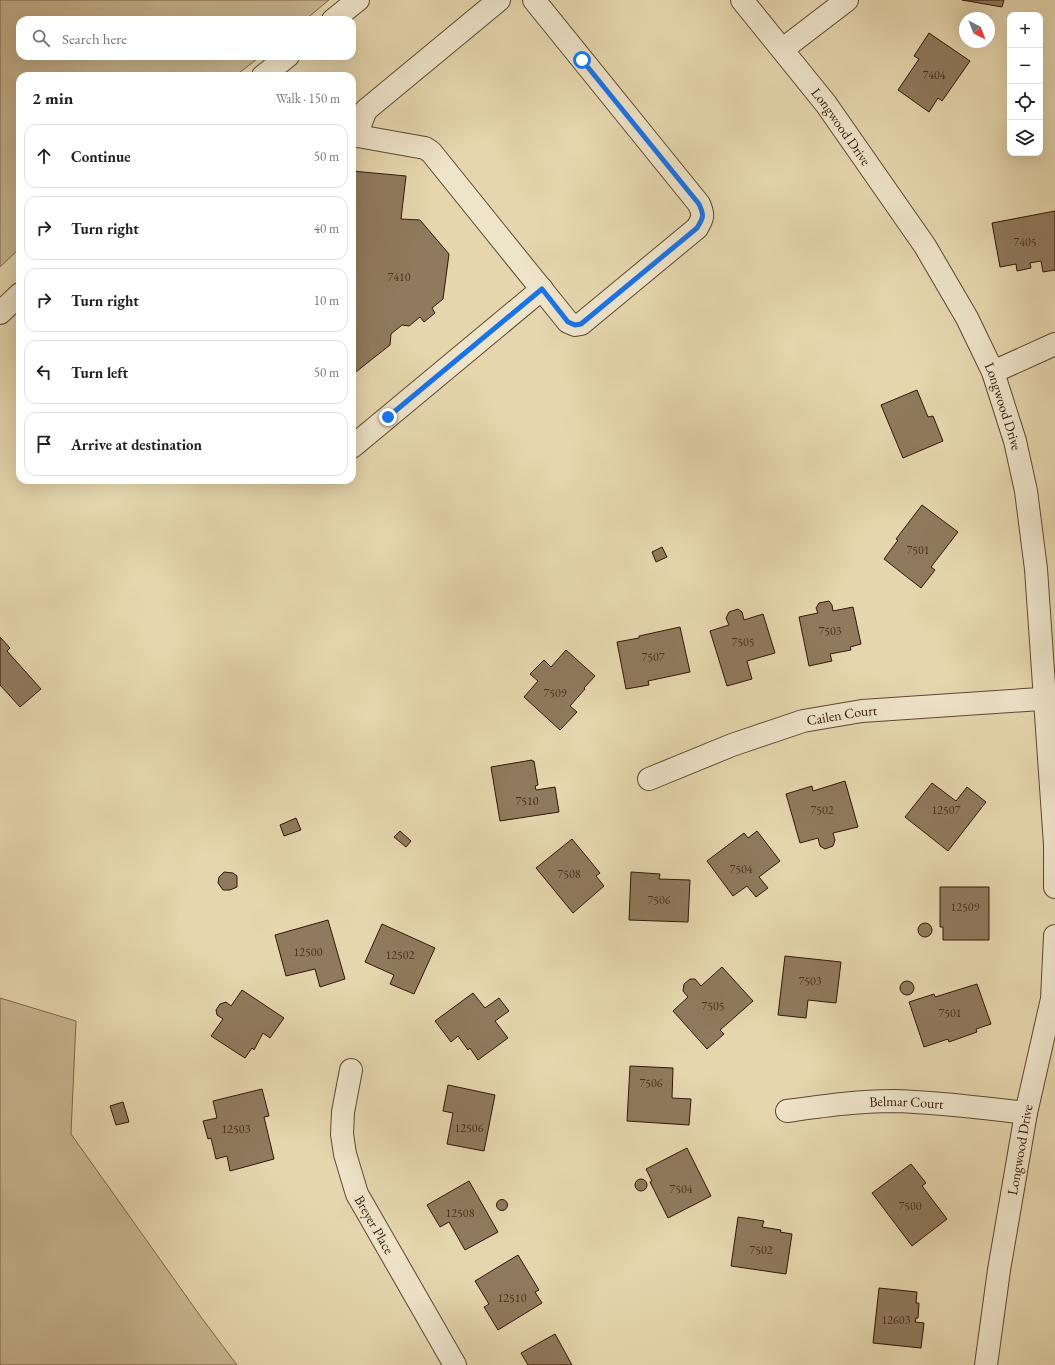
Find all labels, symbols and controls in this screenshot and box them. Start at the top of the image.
north arrow [959,12,995,48]
map controls [1007,12,1043,156]
button: + [1007,12,1043,48]
search box [16,16,356,60]
icon: search [30,27,52,49]
text: Search here [62,29,127,48]
button: − [1007,48,1043,84]
route start [573,51,591,69]
house number: 7404 [922,67,946,83]
street label: Longwood Drive [807,84,876,170]
button: locate [1007,84,1043,120]
text: 2 min [32,87,73,109]
text: Walk · 150 m [276,90,340,107]
button: layers [1007,120,1043,156]
icon: ahead [33,145,55,167]
text: Continue [71,147,131,166]
text: 50 m [314,148,339,165]
icon: right [33,217,55,239]
text: Turn right [71,219,139,238]
text: 40 m [314,220,339,237]
house number: 7405 [1013,234,1037,250]
house number: 7410 [387,269,411,285]
icon: right [33,289,55,311]
text: Turn right [71,291,139,310]
text: 10 m [314,292,339,309]
street label: Longwood Drive [981,359,1026,453]
icon: left [33,361,55,383]
text: Turn left [71,363,128,382]
text: 50 m [314,364,339,381]
route end [379,408,397,426]
icon: arrive [33,433,55,455]
text: Arrive at destination [71,435,202,454]
house number: 7501 [906,542,930,558]
house number: 7503 [818,623,842,639]
house number: 7505 [731,634,755,650]
house number: 7507 [641,649,665,665]
house number: 7509 [543,685,567,701]
street label: Cailen Court [805,701,878,729]
house number: 7510 [515,793,539,809]
house number: 7502 [810,802,834,818]
house number: 12507 [932,802,961,818]
house number: 7504 [729,861,753,877]
house number: 7508 [557,866,581,882]
house number: 7506 [647,892,671,908]
house number: 12509 [951,899,980,915]
house number: 12500 [294,944,323,960]
house number: 12502 [386,947,415,963]
house number: 7503 [798,973,822,989]
house number: 7505 [701,998,725,1014]
house number: 7501 [938,1005,962,1021]
house number: 7506 [639,1075,663,1091]
street label: Belmar Court [869,1092,945,1113]
street label: Longwood Drive [1003,1102,1037,1196]
house number: 12506 [455,1120,484,1136]
house number: 12503 [222,1121,251,1137]
house number: 7504 [669,1181,693,1197]
street label: Breyer Place [351,1192,399,1258]
house number: 7500 [898,1198,922,1214]
house number: 12508 [446,1205,475,1221]
house number: 7502 [749,1242,773,1258]
house number: 12510 [498,1290,527,1306]
house number: 12603 [882,1312,911,1328]

